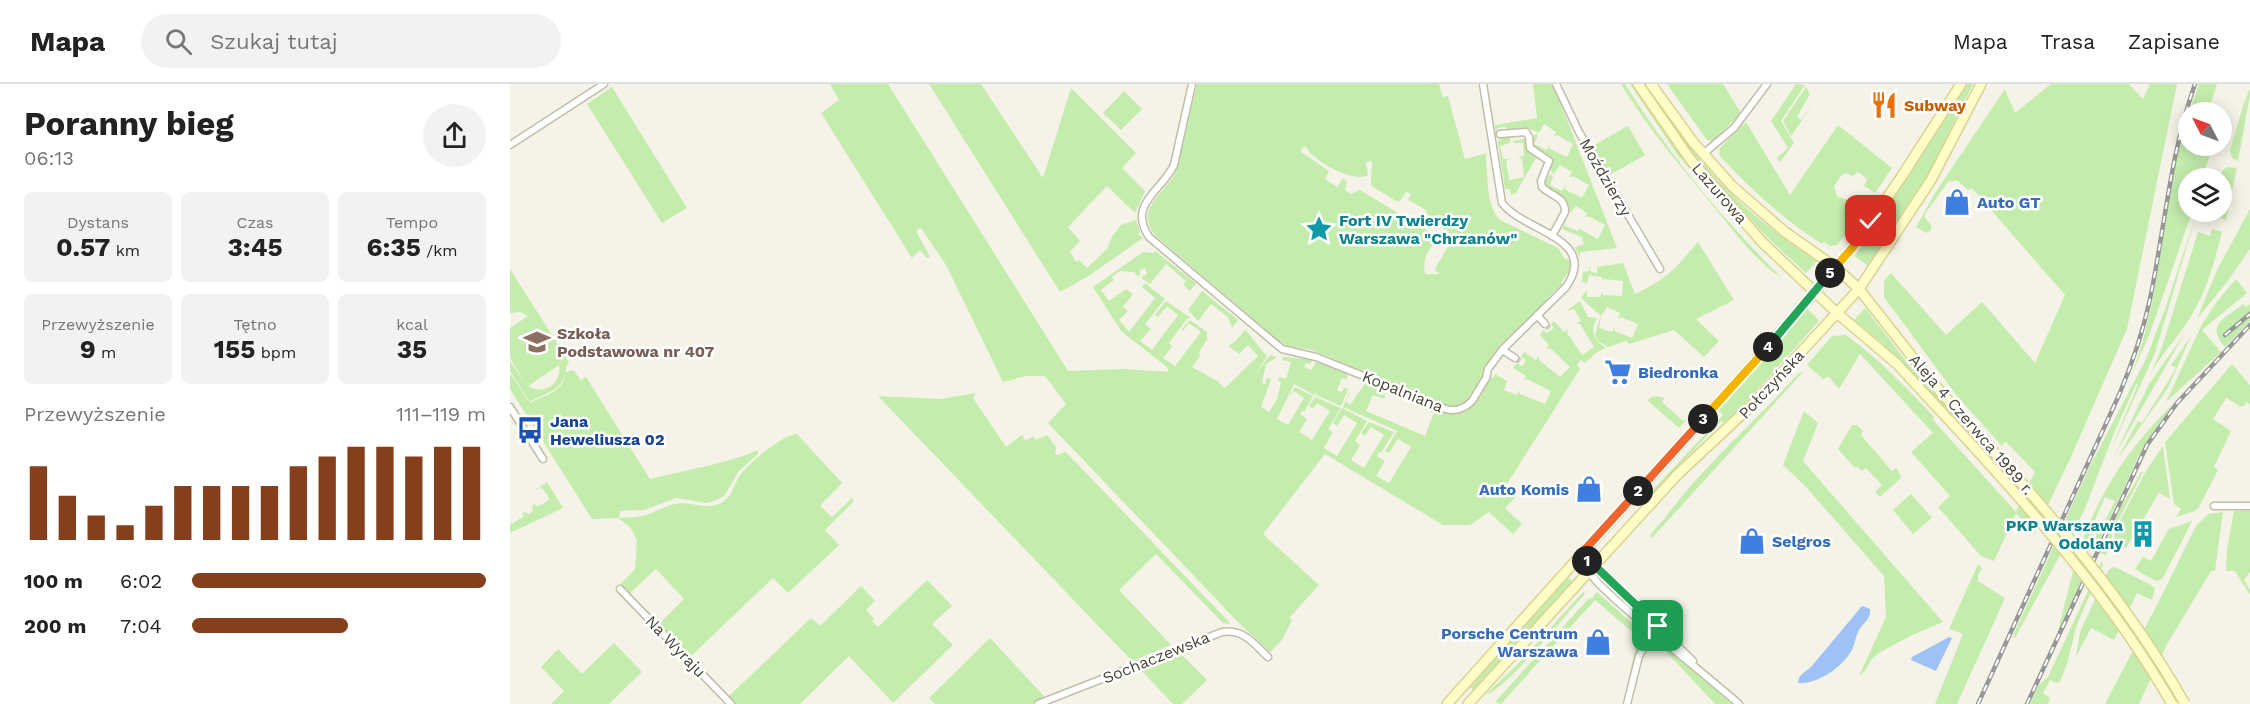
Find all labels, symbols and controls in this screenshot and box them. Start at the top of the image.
search box [141,14,561,68]
text: Mapa [30,25,105,58]
icon: search [162,25,195,58]
text: Szukaj tutaj [210,29,338,54]
text: Mapa [1953,29,2008,54]
text: Trasa [2041,29,2095,54]
text: Zapisane [2128,29,2220,54]
restaurant icon: Subway [1869,90,1899,120]
place label: Subway [1904,96,1967,115]
north arrow [2178,102,2232,156]
map controls [2178,102,2232,222]
text: Poranny bieg [24,104,234,143]
button: share [423,104,486,167]
street label: Moździerzy [1576,135,1636,220]
text: 06:13 [24,146,74,170]
street label: Lazurowa [1688,159,1751,228]
button: layers [2178,168,2232,222]
shop icon: Auto GT [1942,187,1972,217]
place label: Auto GT [1977,193,2041,212]
pin [1845,195,1896,246]
icon: check [1854,204,1887,237]
place label: Fort IV Twierdzy Warszawa "Chrzanów" [1339,211,1517,248]
text: Dystans [67,213,129,232]
text: Czas [236,213,274,232]
text: Tempo [386,213,438,232]
place icon: Fort IV Twierdzy Warszawa "Chrzanów" [1304,214,1334,244]
text: 0.57 [56,232,110,262]
text: 3:45 [227,232,283,262]
text: 6:35 [366,232,421,262]
text: km [110,241,140,260]
text: /km [421,241,458,260]
pin: 5 [1815,258,1845,288]
text: 5 [1825,263,1835,282]
text: Przewyższenie [41,315,155,334]
text: Tętno [233,315,277,334]
text: kcal [396,315,428,334]
place label: Szkoła Podstawowa nr 407 [557,324,715,361]
school or university icon: Szkoła Podstawowa nr 407 [522,327,552,357]
pin: 4 [1753,332,1783,362]
text: 9 [80,334,96,364]
text: 155 [214,334,255,364]
text: 35 [397,334,427,364]
text: 4 [1763,337,1773,356]
text: m [96,343,116,362]
text: bpm [255,343,296,362]
street label: Połczyńska [1735,346,1808,423]
street label: Aleja 4 Czerwca 1989 r. [1905,350,2038,499]
supermarket icon: Biedronka [1603,357,1633,387]
place label: Biedronka [1638,363,1719,382]
street label: Kopalniana [1360,367,1446,416]
text: Przewyższenie [24,402,166,426]
text: 111–119 m [396,402,486,426]
pin: 3 [1688,404,1718,434]
text: 3 [1698,409,1708,428]
place label: Jana Heweliusza 02 [550,412,664,449]
bus stop icon: Jana Heweliusza 02 [515,415,545,445]
shop icon: Auto Komis [1574,474,1604,504]
pin: 2 [1623,476,1653,506]
place label: Auto Komis [1479,480,1569,499]
text: 2 [1633,481,1643,500]
place label: PKP Warszawa Odolany [2006,516,2124,553]
building icon: PKP Warszawa Odolany [2128,519,2158,549]
shop icon: Selgros [1737,526,1767,556]
place label: Selgros [1772,532,1831,551]
pin: 1 [1572,546,1602,576]
text: 1 [1584,551,1590,570]
text: 100 m [24,569,83,593]
text: 6:02 [120,569,162,593]
pin [1632,600,1683,651]
icon: arrive [1641,609,1674,642]
street label: Na Wyraju [642,612,710,681]
text: 200 m [24,614,86,638]
text: 7:04 [120,614,162,638]
place label: Porsche Centrum Warszawa [1441,624,1579,661]
street label: Sochaczewska [1100,627,1213,688]
shop icon: Porsche Centrum Warszawa [1583,627,1613,657]

